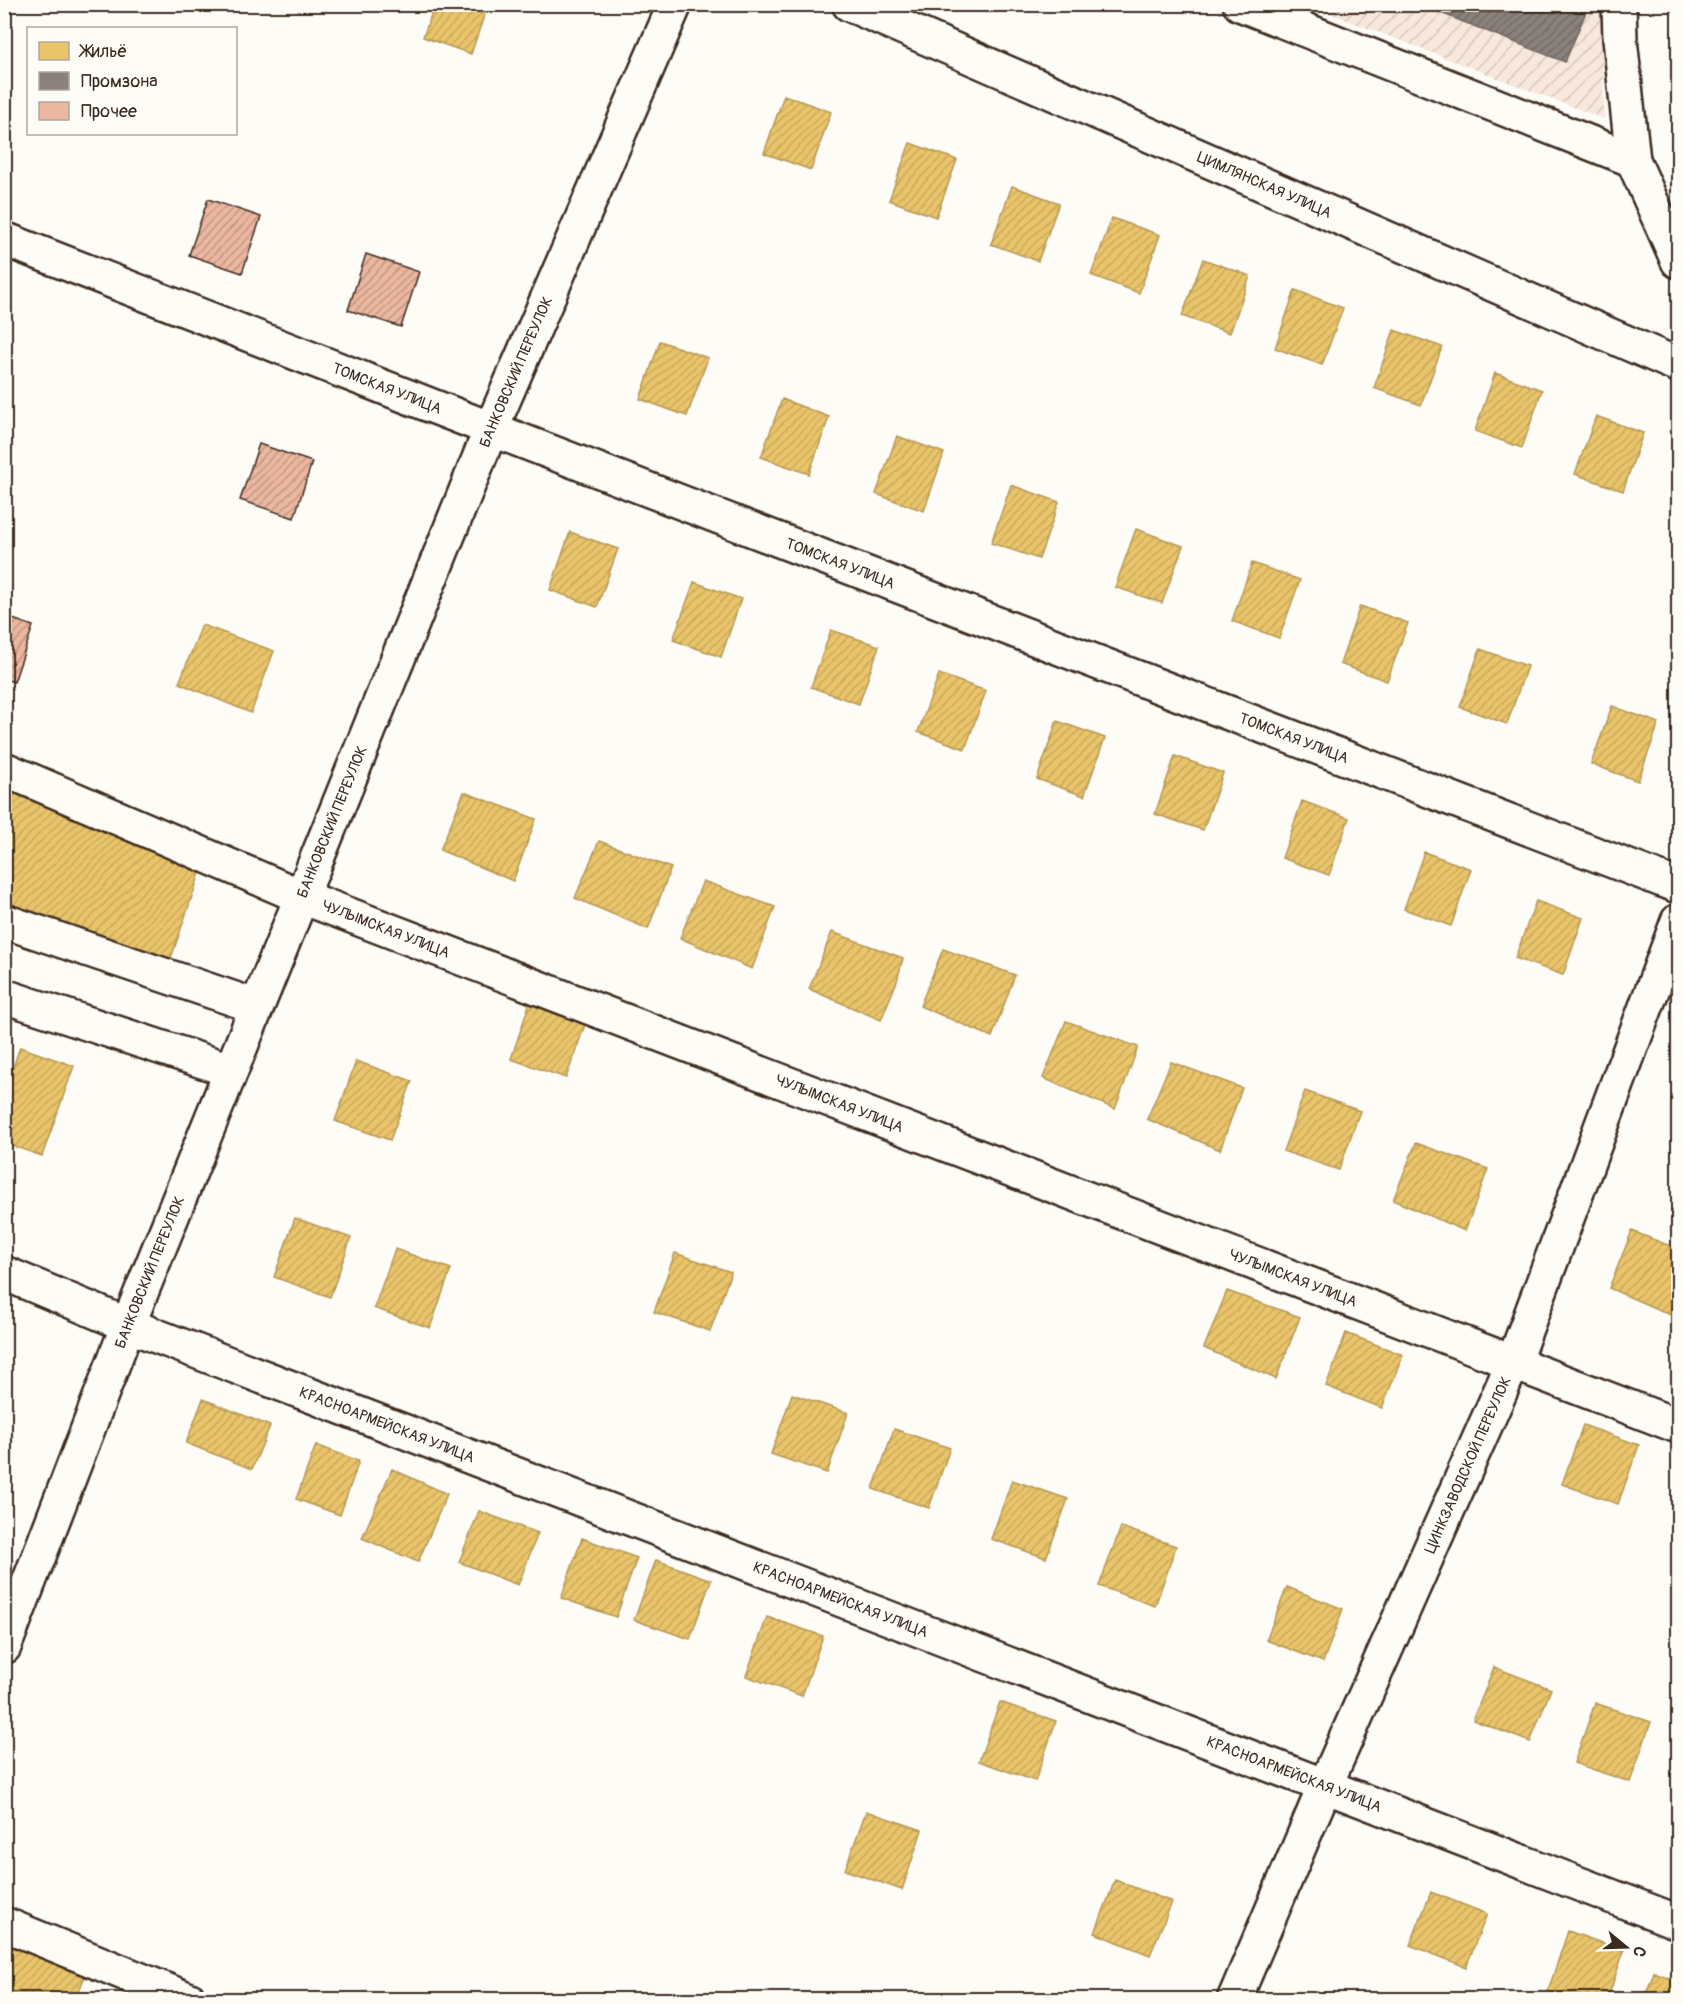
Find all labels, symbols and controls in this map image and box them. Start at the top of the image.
legend [27,27,237,135]
text: Жильё [78,40,127,63]
text: Промзона [81,70,158,93]
text: Прочее [81,100,137,123]
street label: ЦИМЛЯНСКАЯ УЛИЦА [1194,147,1335,223]
street label: БАНКОВСКИЙ ПЕРЕУЛОК [475,294,557,450]
street label: ТОМСКАЯ УЛИЦА [330,358,444,418]
street label: ТОМСКАЯ УЛИЦА [783,534,898,593]
street label: ТОМСКАЯ УЛИЦА [1236,708,1351,768]
street label: БАНКОВСКИЙ ПЕРЕУЛОК [293,743,371,901]
street label: ЧУЛЫМСКАЯ УЛИЦА [319,896,453,962]
street label: ЧУЛЫМСКАЯ УЛИЦА [773,1070,906,1137]
street label: БАНКОВСКИЙ ПЕРЕУЛОК [110,1193,189,1351]
street label: ЧУЛЫМСКАЯ УЛИЦА [1226,1245,1360,1311]
street label: ЦИНКЗАВОДСКОЙ ПЕРЕУЛОК [1420,1373,1515,1556]
street label: КРАСНОАРМЕЙСКАЯ УЛИЦА [297,1382,477,1467]
street label: КРАСНОАРМЕЙСКАЯ УЛИЦА [750,1557,931,1642]
street label: КРАСНОАРМЕЙСКАЯ УЛИЦА [1204,1732,1385,1817]
north arrow [1596,1917,1656,1977]
text: С [1628,1944,1650,1960]

